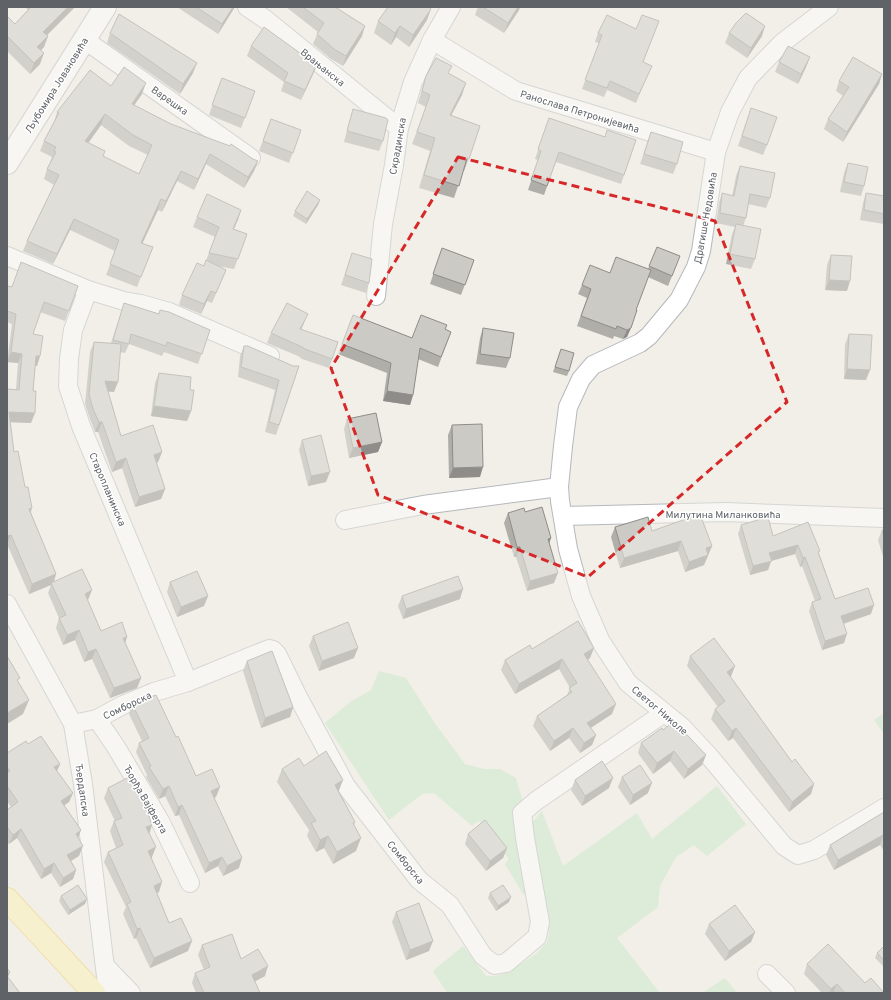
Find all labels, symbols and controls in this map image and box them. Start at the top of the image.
street label: Љубомира Јовановића [23,36,92,136]
street label: Врањанска [297,46,347,90]
street label: Варешка [148,84,190,119]
street label: Ранослава Петронијевића [518,88,641,137]
street label: Скрадинска [387,117,410,176]
street label: Драгише Недовића [692,171,721,265]
street label: Старопланинска [85,451,128,528]
street label: Милутина Миланковића [666,509,780,522]
street label: Светог Николе [628,684,690,739]
street label: Сомборска [101,689,154,723]
street label: Ђердапска [71,763,92,818]
street label: Ђорђа Вајферта [120,763,170,836]
street label: Сомборска [383,839,426,887]

